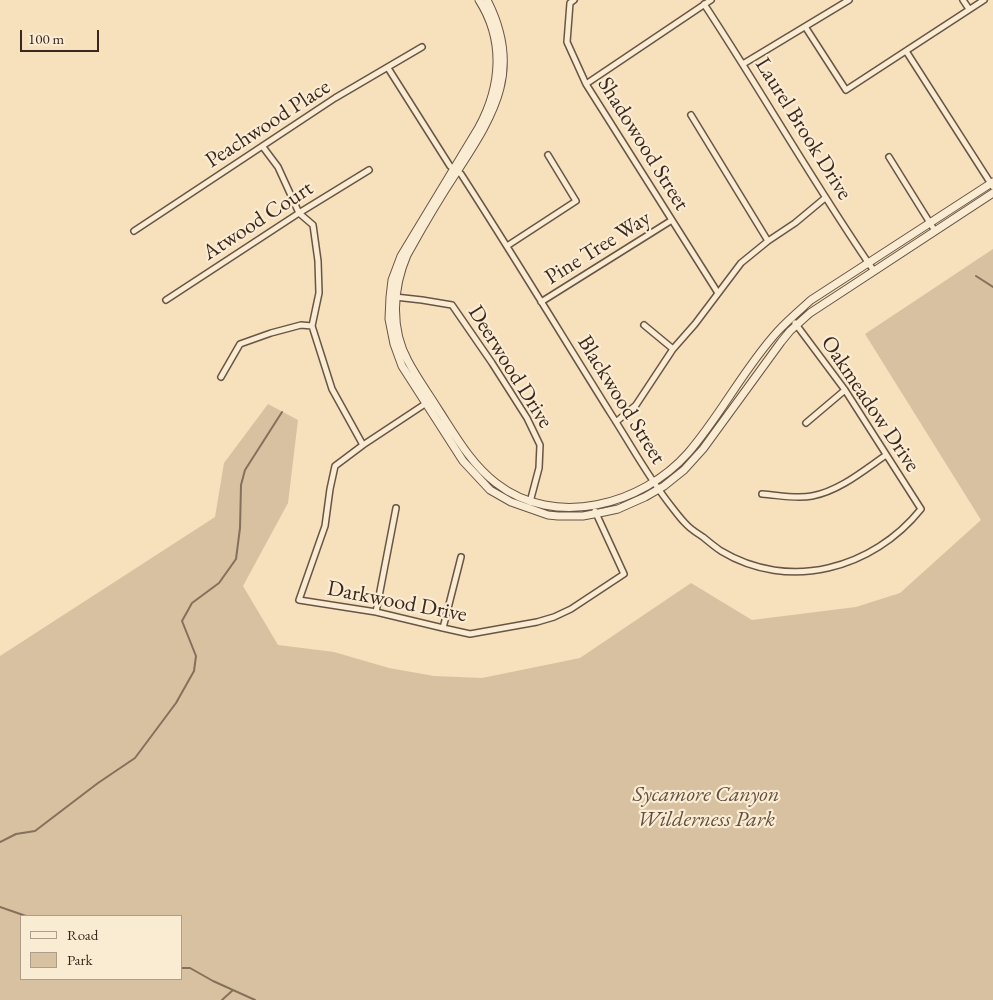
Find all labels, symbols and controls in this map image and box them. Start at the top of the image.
scale bar [22,20,101,52]
text: 100 m [28,29,64,48]
street label: Laurel Brook Drive [749,53,857,205]
street label: Shadowood Street [591,72,695,216]
street label: Peachwood Place [201,74,335,174]
street label: Atwood Court [198,176,318,266]
street label: Pine Tree Way [540,205,656,291]
street label: Deerwood Drive [462,301,558,433]
street label: Blackwood Street [571,331,671,469]
street label: Oakmeadow Drive [815,331,925,477]
street label: Darkwood Drive [325,576,469,628]
park label: Sycamore Canyon Wilderness Park [633,782,779,834]
legend [20,915,182,980]
text: Road [67,925,98,944]
text: Park [67,950,93,969]

